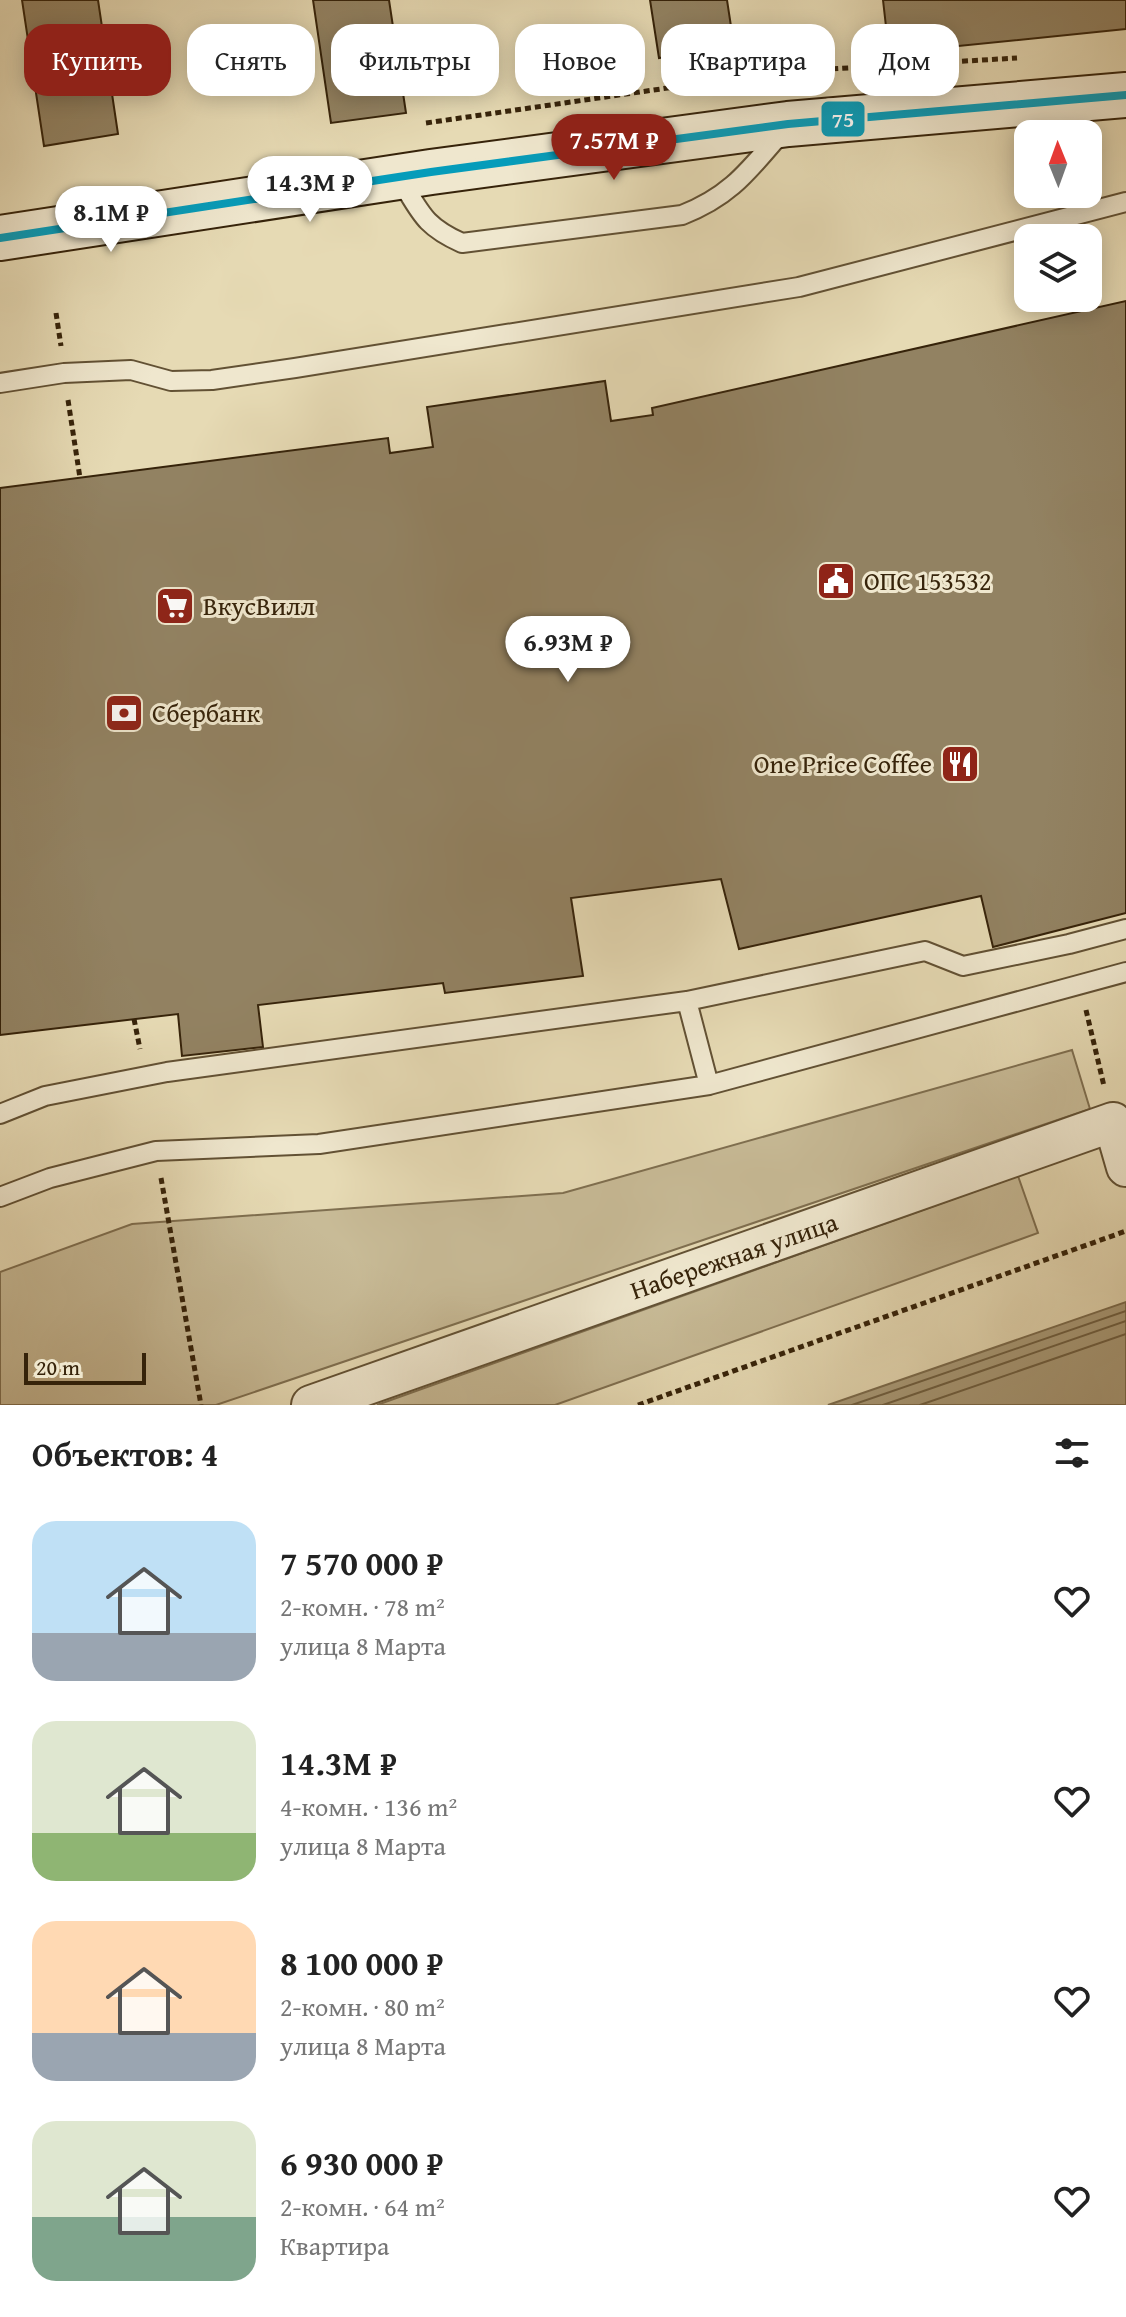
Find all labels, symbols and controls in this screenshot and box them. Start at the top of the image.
chip: Купить [24,24,171,96]
chip: Снять [187,24,315,96]
chip: Фильтры [331,24,499,96]
chip: Новое [515,24,645,96]
chip: Квартира [661,24,835,96]
chip: Дом [851,24,959,96]
line badge: 75 [820,100,866,138]
text: 75 [832,103,854,135]
pin: 7.57M ₽ [540,114,688,182]
text: 7.57M ₽ [569,120,659,159]
north arrow [1014,120,1102,208]
map controls [1014,120,1102,312]
pin: 14.3M ₽ [236,156,384,224]
text: 14.3M ₽ [265,162,355,201]
pin: 8.1M ₽ [46,186,176,254]
text: 8.1M ₽ [73,192,149,231]
button: layers [1014,224,1102,312]
public building icon: ОПС 153532 [815,560,857,602]
place label: ОПС 153532 [864,561,992,600]
supermarket icon: ВкусВилл [154,585,196,627]
place label: ВкусВилл [203,586,315,625]
pin: 6.93M ₽ [494,616,642,684]
text: 6.93M ₽ [523,622,613,661]
bank icon: Сбербанк [103,692,145,734]
place label: Сбербанк [152,693,260,732]
restaurant icon: One Price Coffee [939,743,981,785]
place label: One Price Coffee [754,744,932,783]
street label: Набережная улица [625,1202,843,1309]
scale bar [24,1349,146,1385]
text: 20 m [36,1351,80,1383]
text: Объектов: 4 [32,1429,218,1478]
icon: filters [1050,1431,1094,1475]
text: 7 570 000 ₽ [280,1538,443,1587]
icon: home [96,1553,192,1649]
icon: heart [1050,1579,1094,1623]
text: 2-комн. · 78 m² [280,1587,445,1626]
text: улица 8 Марта [280,1626,446,1665]
text: 14.3M ₽ [280,1738,397,1787]
icon: home [96,1753,192,1849]
icon: heart [1050,1779,1094,1823]
text: 4-комн. · 136 m² [280,1787,457,1826]
text: улица 8 Марта [280,1826,446,1865]
text: 8 100 000 ₽ [280,1938,443,1987]
icon: home [96,1953,192,2049]
icon: heart [1050,1979,1094,2023]
text: 2-комн. · 80 m² [280,1987,445,2026]
text: улица 8 Марта [280,2026,446,2065]
text: 6 930 000 ₽ [280,2138,443,2187]
icon: home [96,2153,192,2249]
icon: heart [1050,2179,1094,2223]
text: 2-комн. · 64 m² [280,2187,445,2226]
text: Квартира [280,2226,389,2265]

